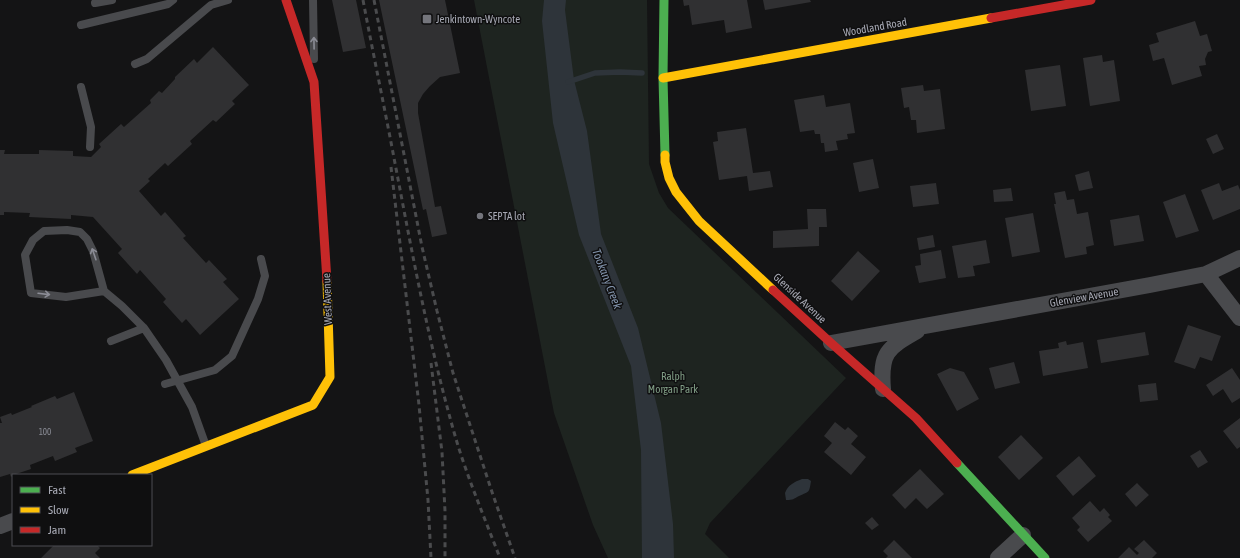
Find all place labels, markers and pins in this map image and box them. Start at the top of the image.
marker: Jenkintown-Wyncote [421,13,433,25]
place label: Jenkintown-Wyncote [436,13,520,25]
place label: SEPTA lot [488,210,525,222]
marker: SEPTA lot [475,211,485,221]

